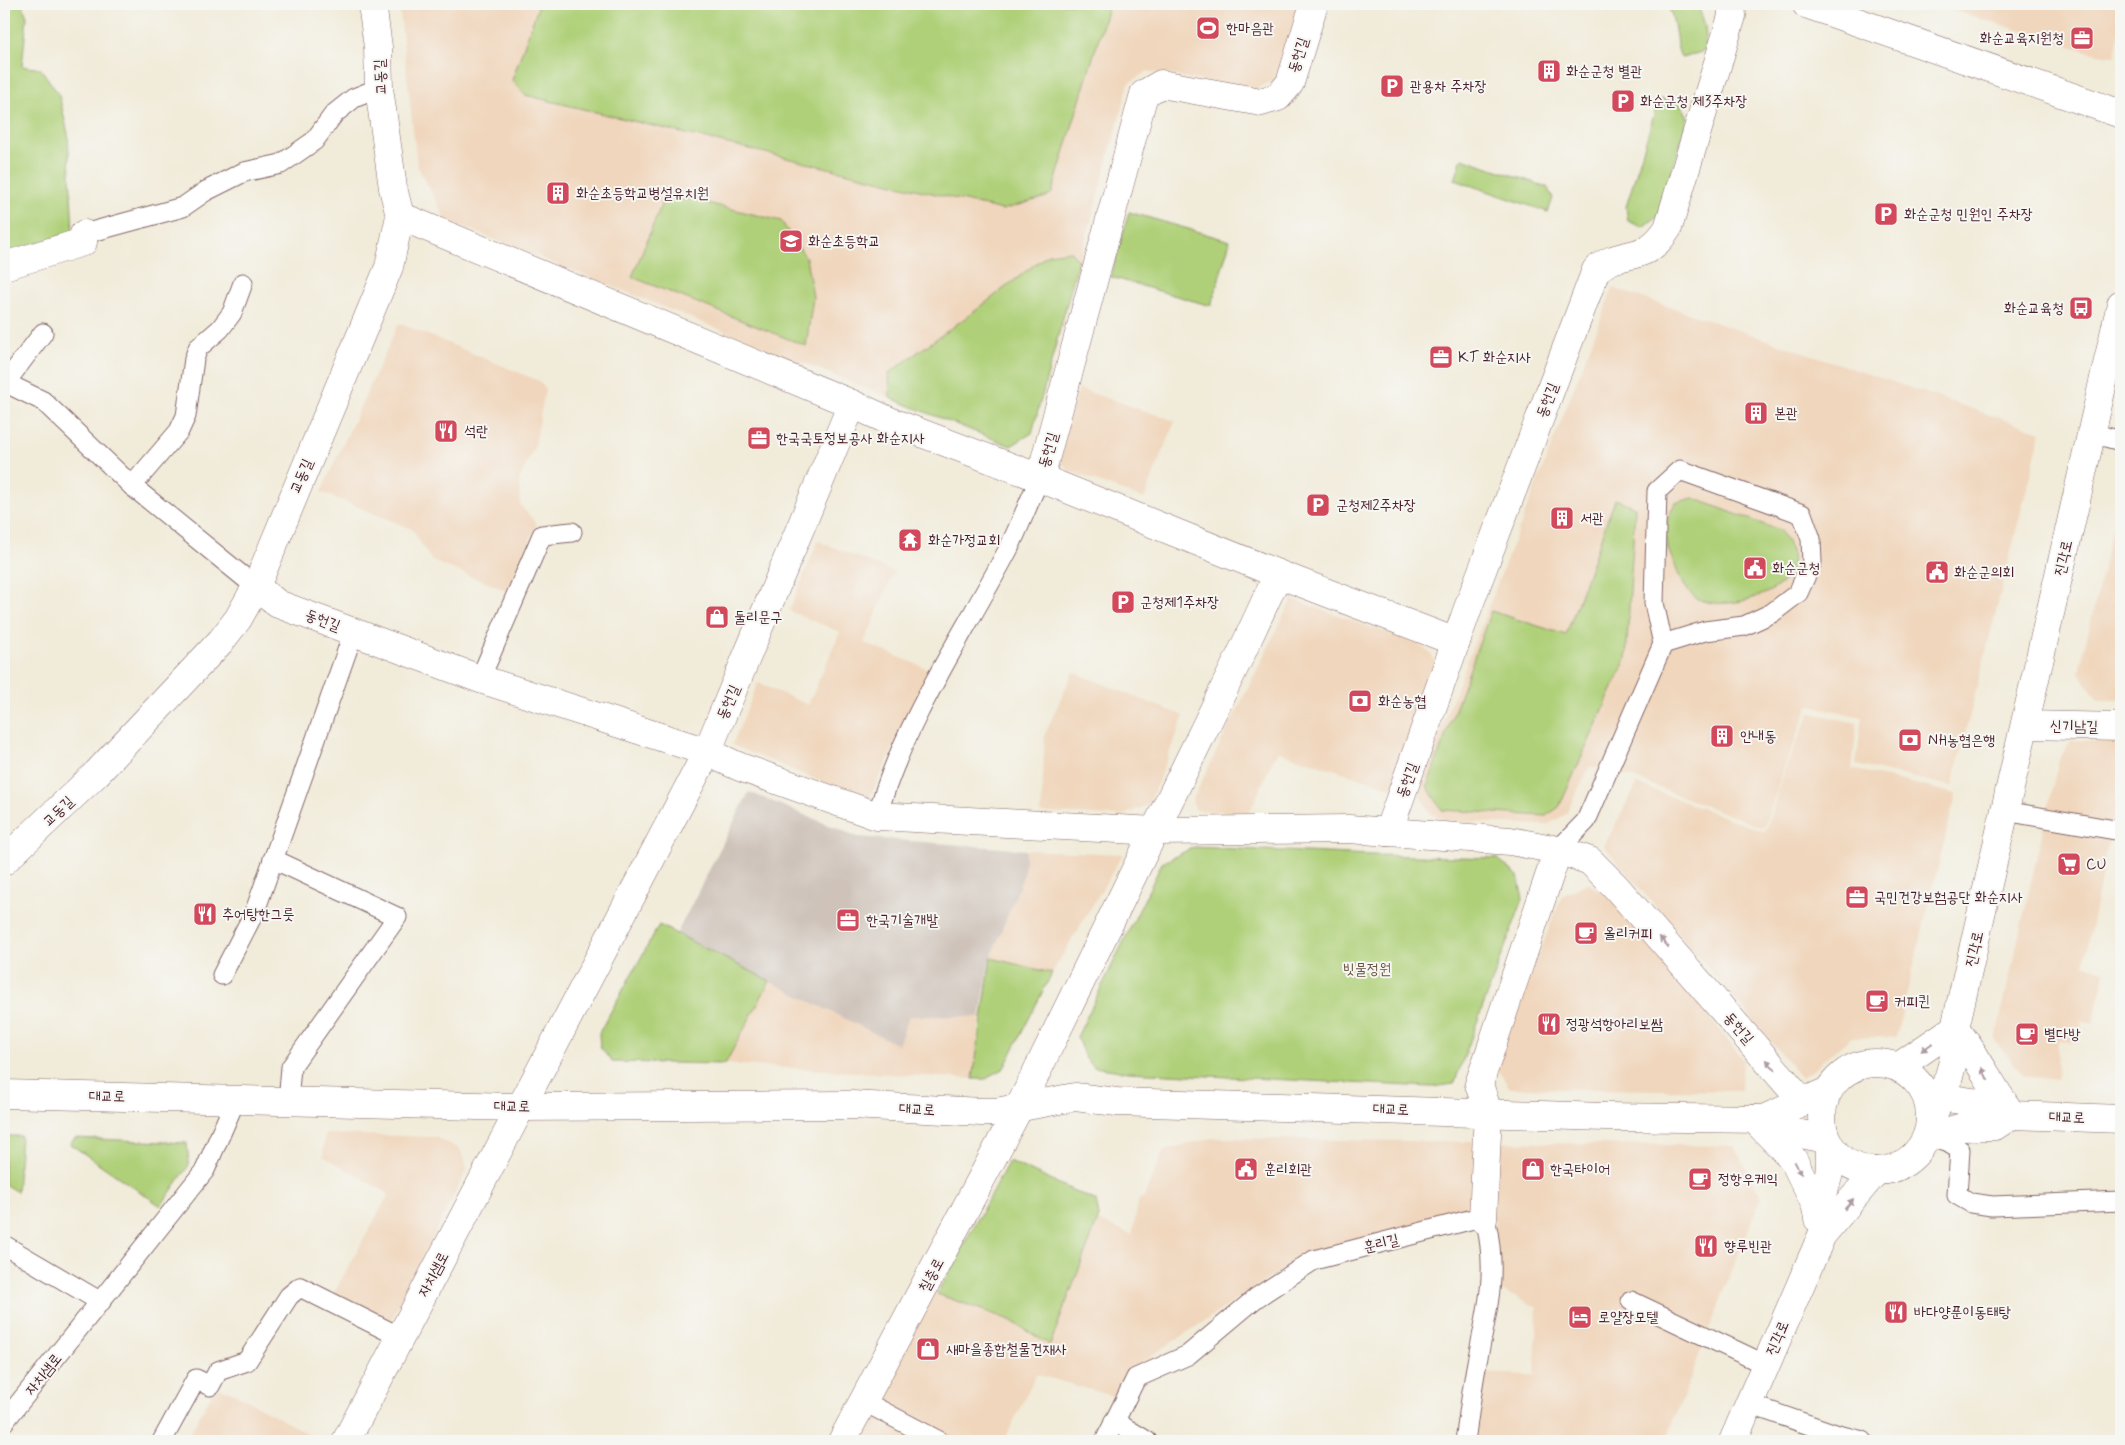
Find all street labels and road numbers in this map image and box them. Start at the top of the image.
street label: 동헌길 [1284,35,1314,76]
street label: 교동길 [370,58,392,96]
street label: 동헌길 [1532,380,1564,421]
street label: 동헌길 [1034,430,1064,470]
street label: 교동길 [286,456,318,497]
street label: 진각로 [2050,538,2078,578]
street label: 동헌길 [302,605,343,637]
street label: 동헌길 [713,682,745,723]
street label: 신기남길 [2050,717,2098,737]
street label: 동헌길 [1392,760,1424,801]
street label: 교동길 [39,792,79,831]
street label: 진각로 [1961,929,1989,969]
street label: 동헌길 [1719,1008,1758,1049]
street label: 대교로 [89,1087,125,1107]
street label: 대교로 [494,1097,530,1117]
street label: 대교로 [898,1099,936,1121]
street label: 대교로 [1373,1099,1409,1121]
street label: 대교로 [2049,1107,2085,1129]
street label: 훈리길 [1361,1230,1401,1258]
street label: 자치샘로 [414,1248,454,1300]
street label: 칠충로 [915,1255,949,1296]
street label: 진각로 [1762,1318,1794,1359]
street label: 자치샘로 [21,1350,67,1400]

